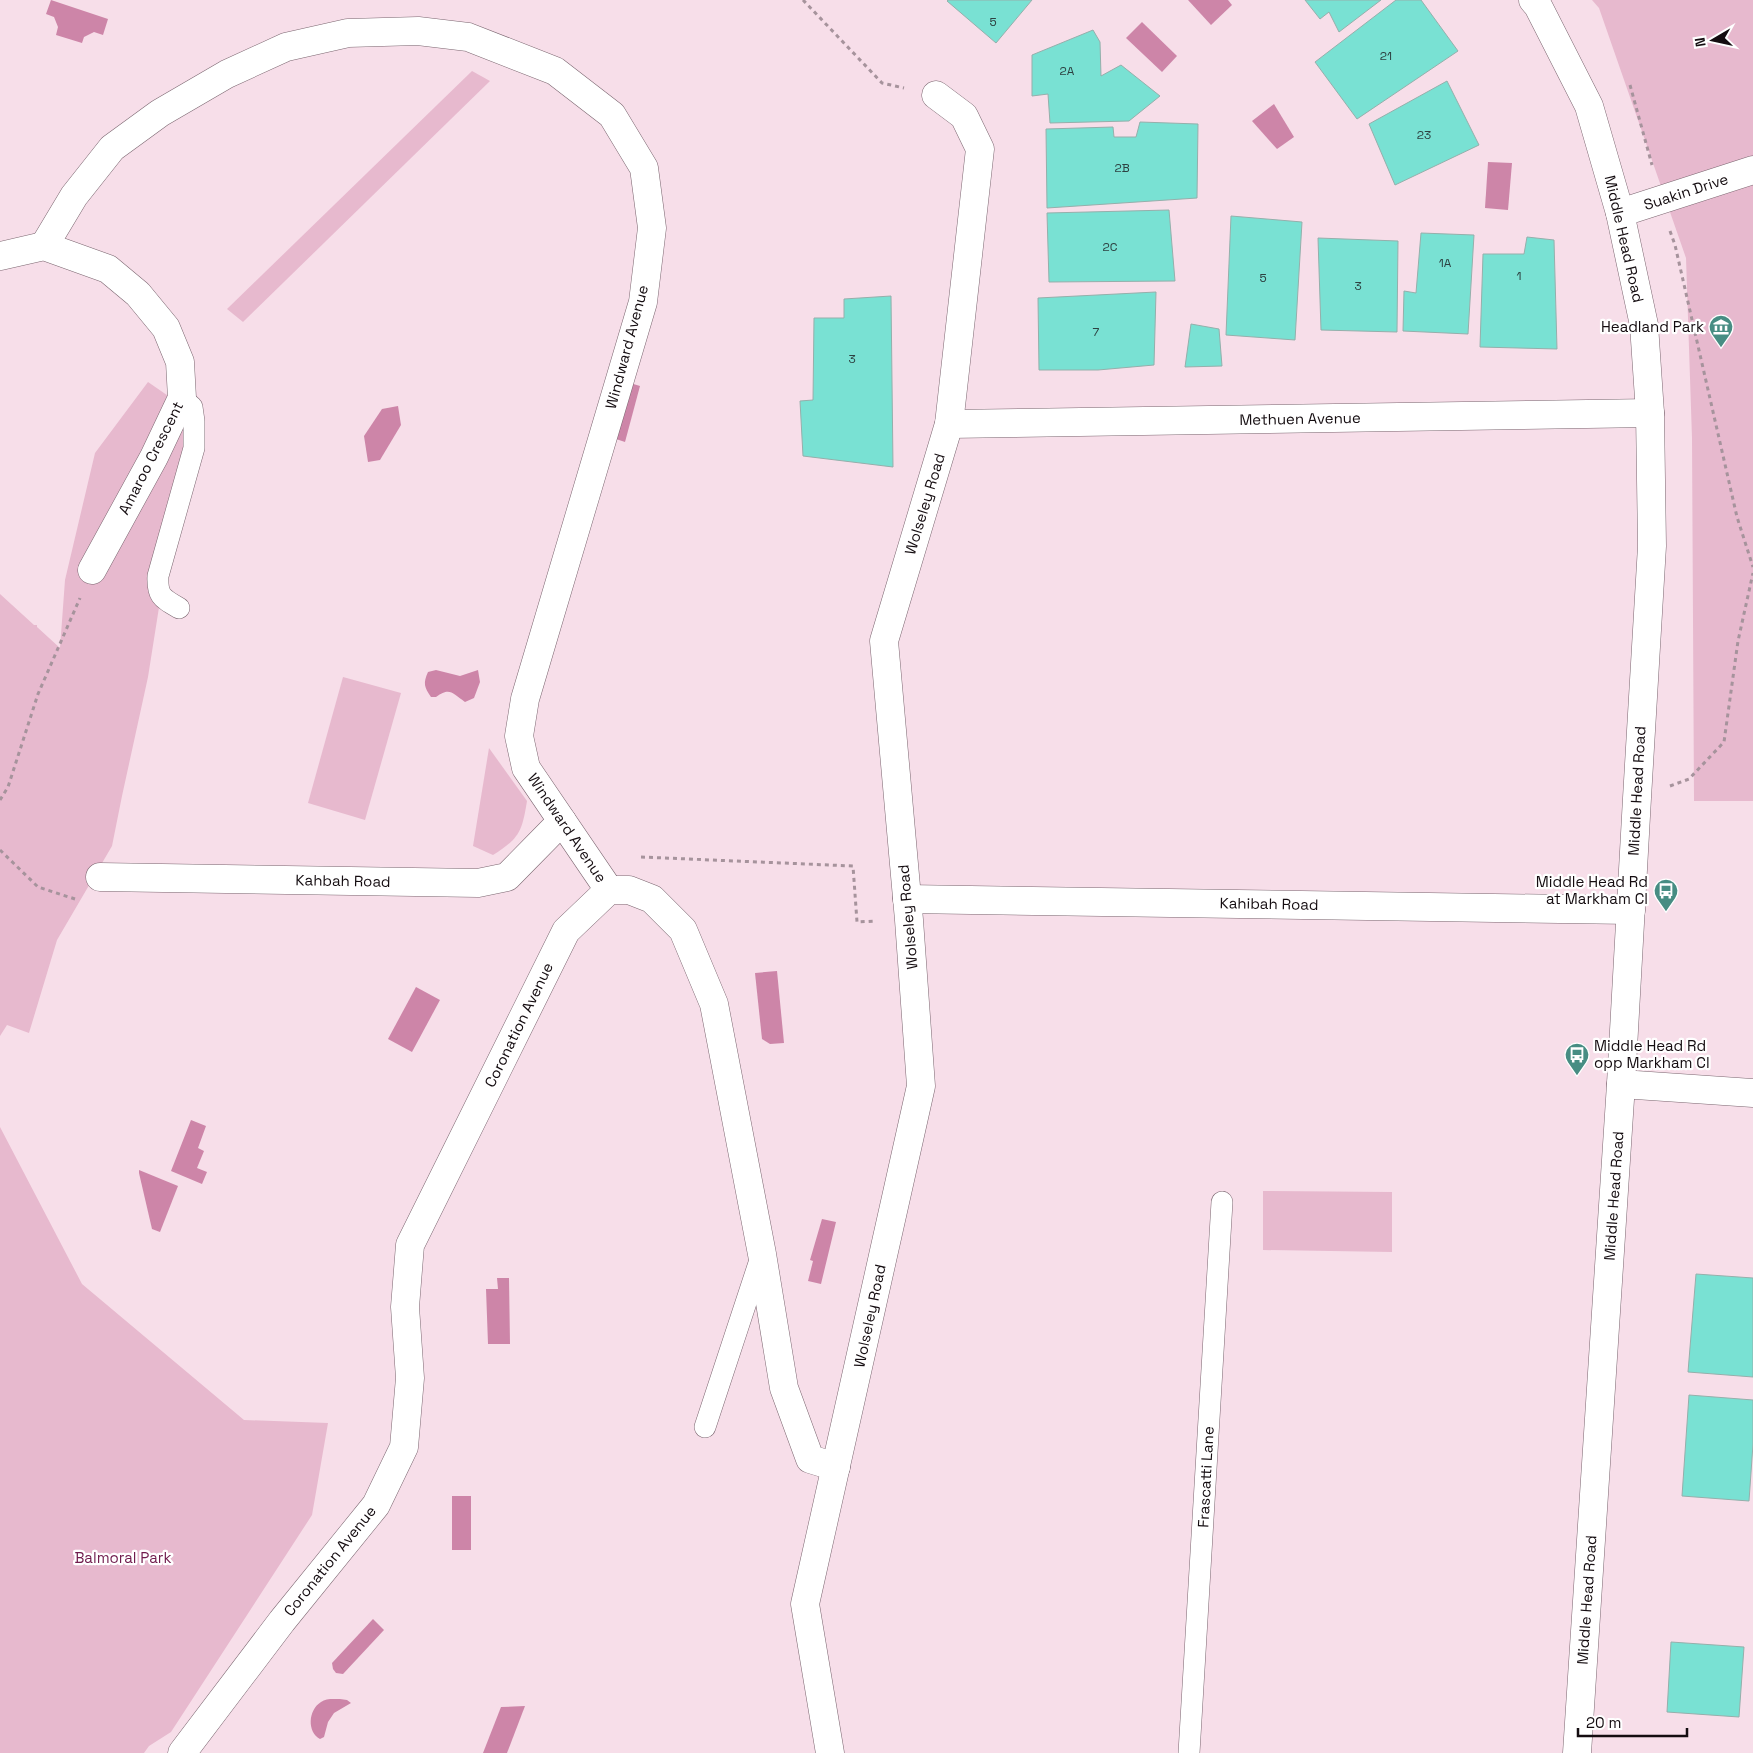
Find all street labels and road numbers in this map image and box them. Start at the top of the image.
street label: Suakin Drive [1641,169,1731,214]
street label: Middle Head Road [1601,173,1648,304]
street label: Windward Avenue [601,283,652,411]
street label: Amaroo Crescent [114,398,187,517]
street label: Methuen Avenue [1239,408,1361,429]
street label: Wolseley Road [900,451,949,557]
street label: Middle Head Road [1624,726,1649,856]
street label: Windward Avenue [524,769,611,886]
street label: Wolseley Road [893,864,922,970]
street label: Kahbah Road [295,870,391,891]
street label: Kahibah Road [1219,893,1319,914]
street label: Coronation Avenue [480,959,557,1090]
street label: Middle Head Road [1599,1131,1628,1261]
street label: Wolseley Road [849,1263,890,1369]
street label: Frascatti Lane [1193,1426,1218,1528]
street label: Coronation Avenue [279,1502,380,1620]
street label: Middle Head Road [1572,1535,1601,1665]

